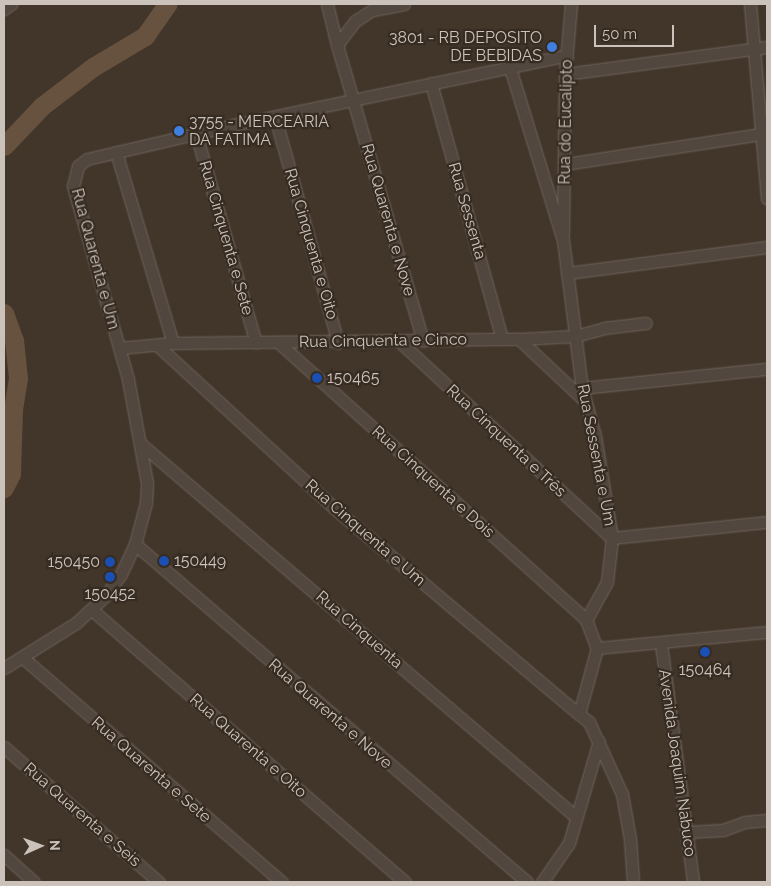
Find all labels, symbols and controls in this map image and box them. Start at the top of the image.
scale bar [596,15,676,47]
text: 50 m [602,25,637,43]
place label: 3801 - RB DEPOSITO DE BEBIDAS [389,28,542,66]
marker: 3801 - RB DEPOSITO DE BEBIDAS [546,41,558,53]
street label: Rua do Eucalipto [555,59,577,185]
place label: 3755 - MERCEARIA DA FATIMA [189,112,329,150]
marker: 3755 - MERCEARIA DA FATIMA [173,125,185,137]
street label: Rua Quarenta e Nove [357,142,419,298]
street label: Rua Cinquenta e Sete [195,159,257,317]
street label: Rua Sessenta [444,160,490,262]
street label: Rua Cinquenta e Oito [280,166,342,322]
street label: Rua Quarenta e Um [67,186,123,332]
street label: Rua Cinquenta e Cinco [299,330,467,352]
place label: 150465 [327,368,379,388]
marker: 150465 [311,372,323,384]
street label: Rua Cinquenta e Três [442,380,570,502]
street label: Rua Sessenta e Um [573,382,619,528]
street label: Rua Cinquenta e Dois [368,422,498,542]
street label: Rua Cinquenta e Um [301,476,429,590]
place label: 150449 [174,551,226,571]
place label: 150450 [47,552,100,572]
marker: 150449 [158,555,170,567]
marker: 150450 [104,556,116,568]
marker: 150452 [104,571,116,583]
place label: 150452 [84,584,136,604]
street label: Rua Cinquenta [312,587,406,673]
marker: 150464 [699,646,711,658]
street label: Rua Quarenta e Nove [264,655,396,773]
place label: 150464 [679,660,731,680]
street label: Avenida Joaquim Nabuco [654,668,700,858]
street label: Rua Quarenta e Oito [186,690,310,802]
street label: Rua Quarenta e Sete [87,713,215,827]
street label: Rua Quarenta e Seis [20,759,144,871]
north arrow [15,821,65,871]
text: N [47,840,63,851]

